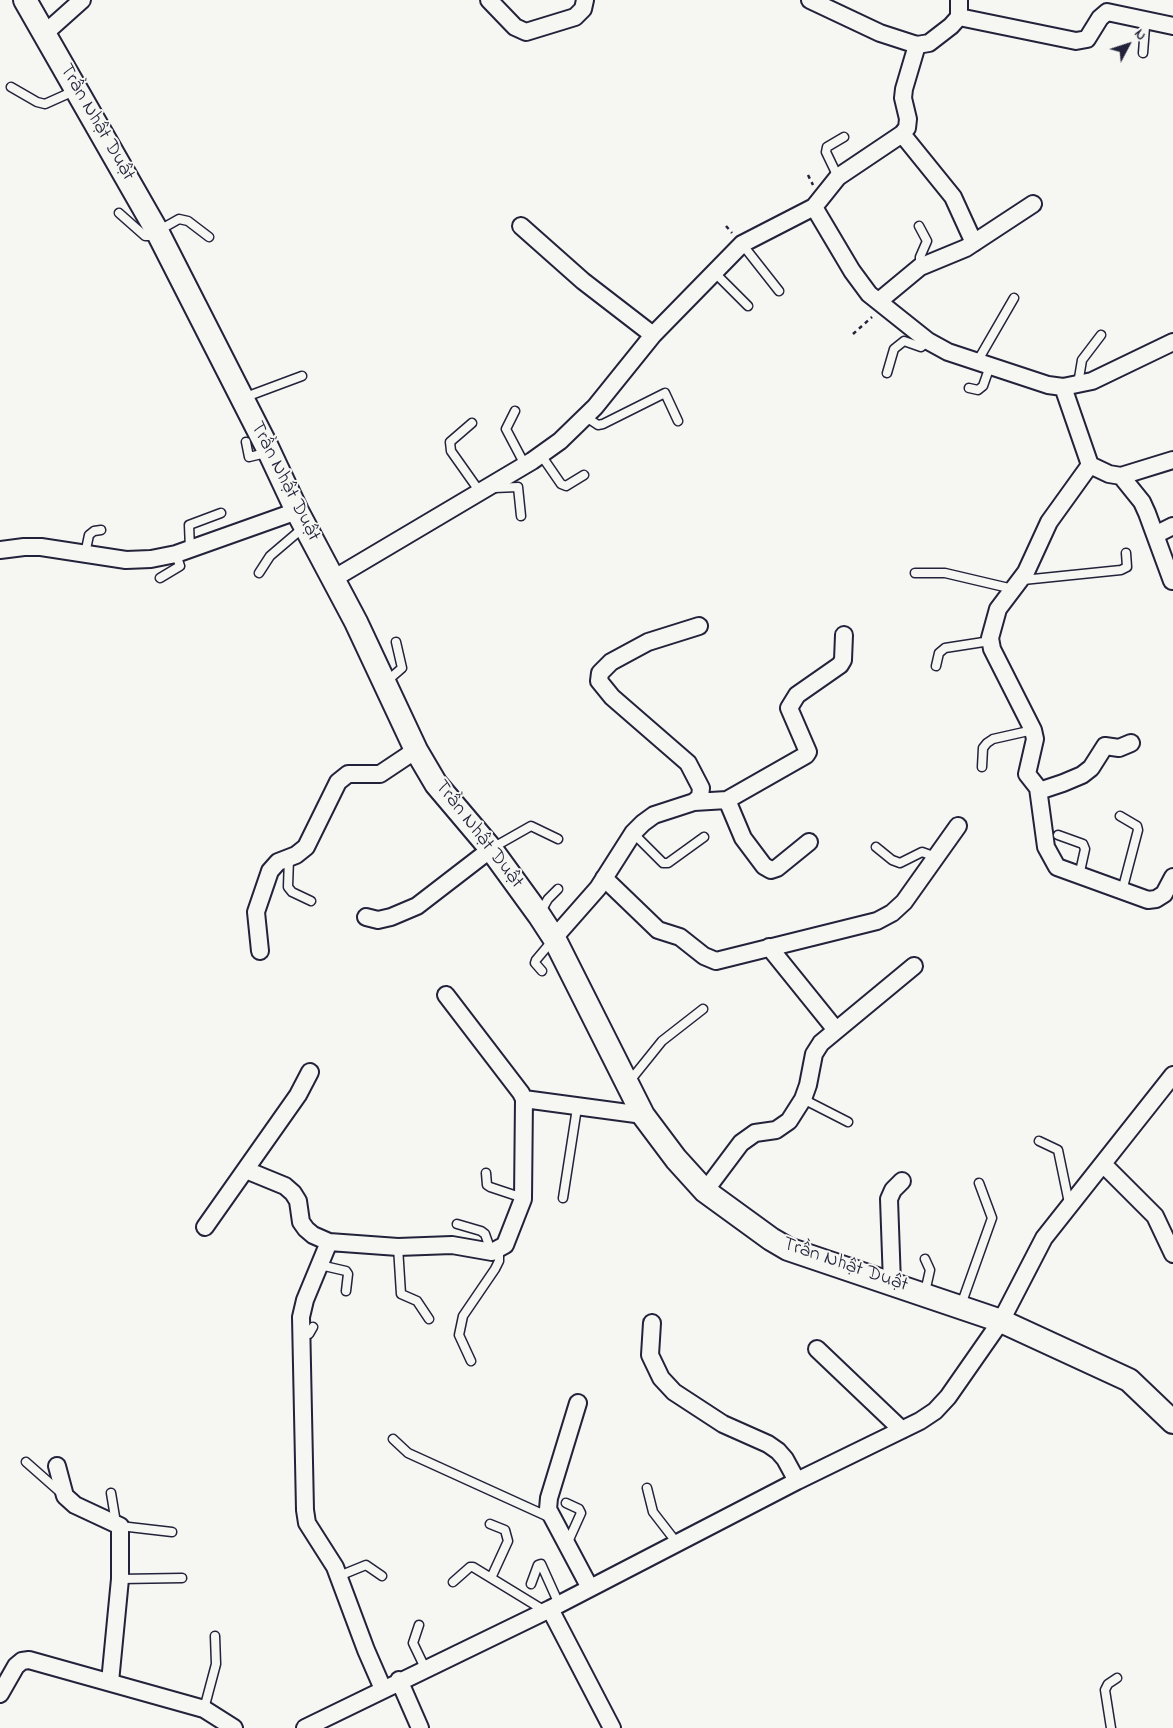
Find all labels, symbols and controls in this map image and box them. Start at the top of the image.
north arrow [1103,20,1153,70]
text: N [1129,25,1151,45]
street label: Trần Nhật Duật [53,60,139,186]
street label: Trần Nhật Duật [244,418,324,546]
street label: Trần Nhật Duật [428,776,528,894]
street label: Trần Nhật Duật [779,1233,911,1299]

